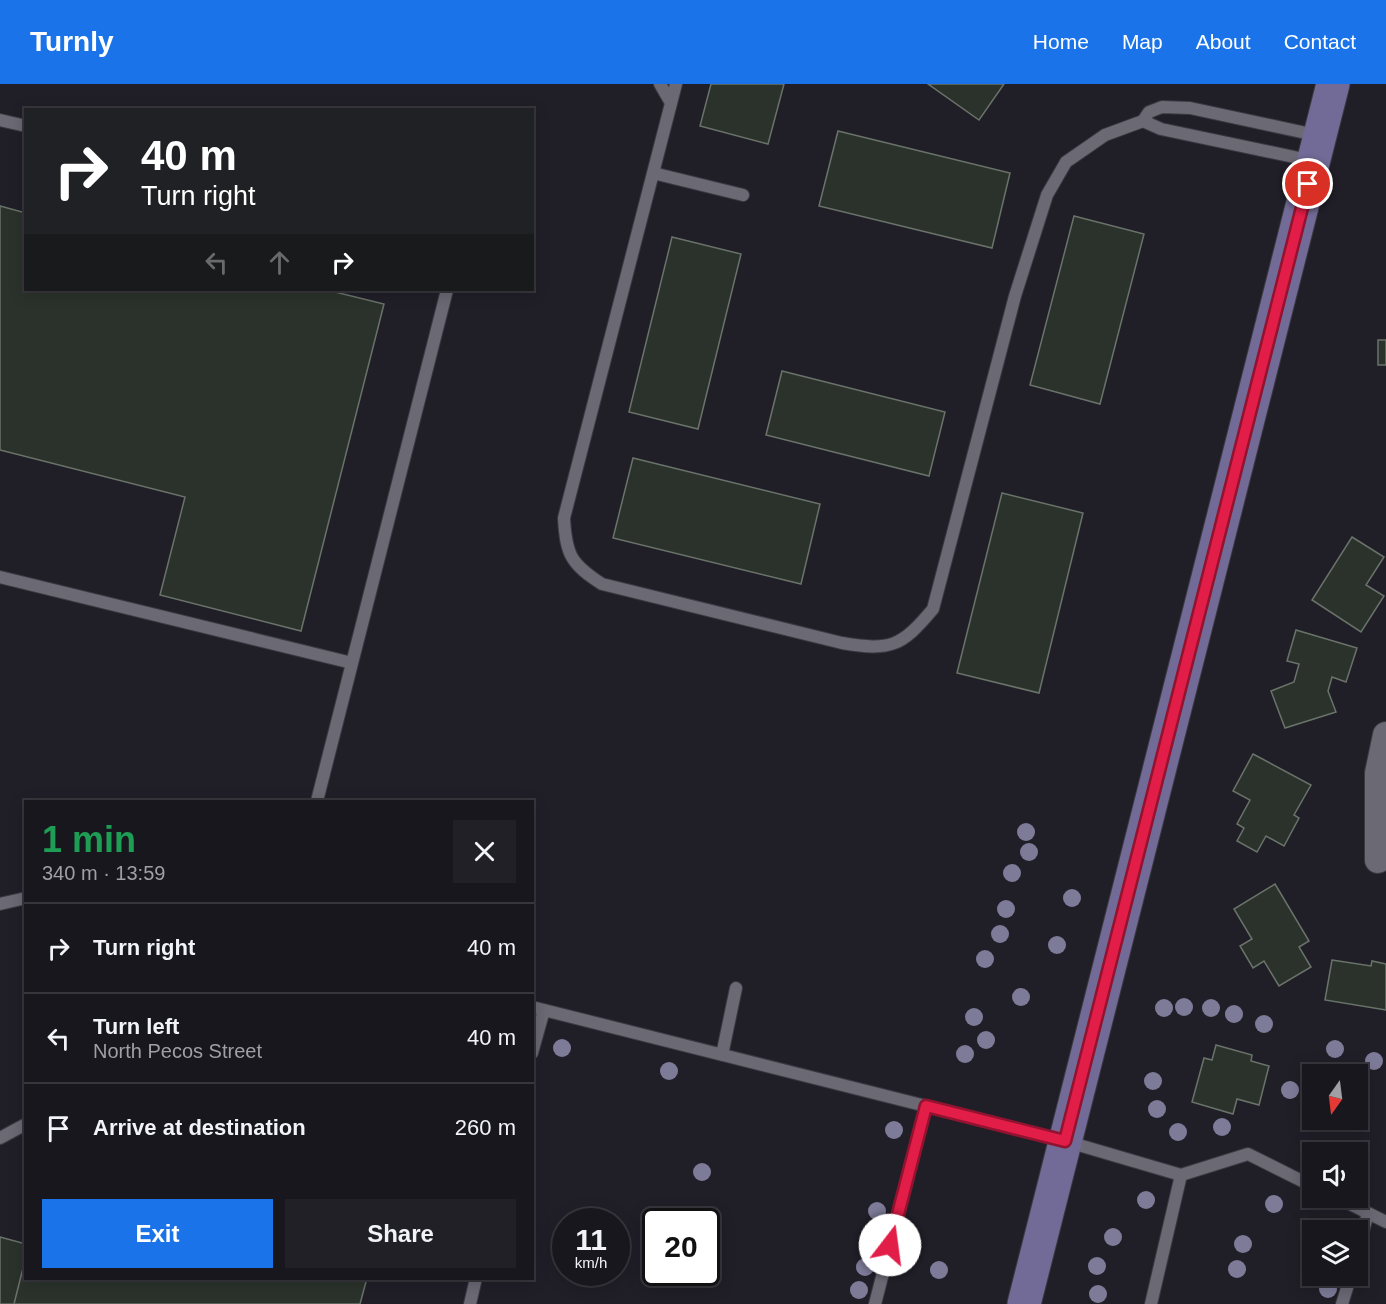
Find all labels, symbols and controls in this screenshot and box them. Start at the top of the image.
text: Turnly [30,26,113,57]
text: Home [1033,30,1089,53]
text: Map [1122,30,1163,53]
text: About [1196,30,1251,53]
text: Contact [1284,30,1356,53]
icon: right [42,132,120,210]
text: 40 m [141,132,237,179]
pin [1282,158,1333,209]
icon: arrive [1291,167,1324,200]
text: Turn right [141,181,256,211]
icon: left [200,246,233,279]
icon: ahead [263,246,296,279]
icon: right [326,246,359,279]
text: 1 min [42,819,136,860]
button: close [453,820,516,883]
text: 340 m · 13:59 [42,862,165,884]
icon: right [42,932,75,965]
text: Turn right [93,935,195,960]
text: 40 m [467,935,516,960]
text: Turn left [93,1014,179,1039]
icon: left [42,1022,75,1055]
text: 40 m [467,1025,516,1050]
text: North Pecos Street [93,1040,262,1062]
north arrow [1302,1064,1368,1130]
map controls [1302,1064,1368,1286]
icon: arrive [42,1112,75,1145]
text: Arrive at destination [93,1115,306,1140]
text: 260 m [455,1115,516,1140]
button: sound [1302,1142,1368,1208]
button: Exit [42,1199,273,1268]
button: Share [285,1199,516,1268]
speed limit sign: 20 [642,1208,720,1286]
position arrow [858,1213,922,1277]
button: layers [1302,1220,1368,1286]
text: 11 [575,1223,607,1256]
text: km/h [575,1254,607,1271]

